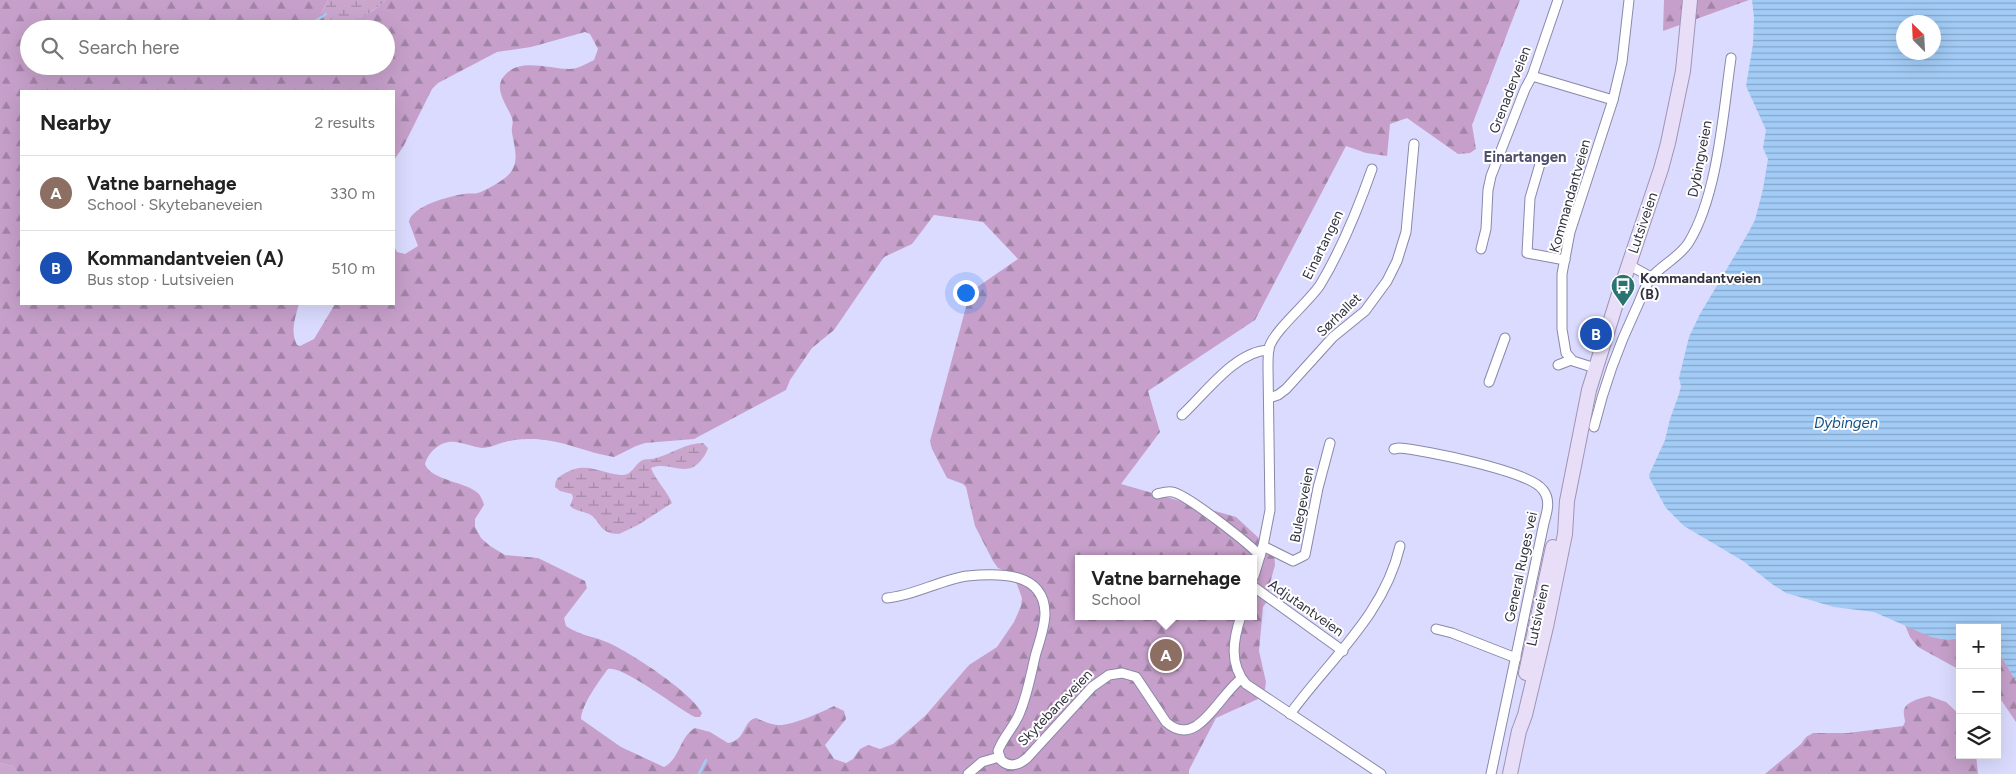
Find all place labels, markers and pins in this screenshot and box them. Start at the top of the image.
place label: Kommandantveien (B) [1640,270,1761,303]
bus stop icon: Kommandantveien (B) [1610,273,1636,307]
pin: B [1580,315,1612,353]
pin: A [1150,636,1182,674]

